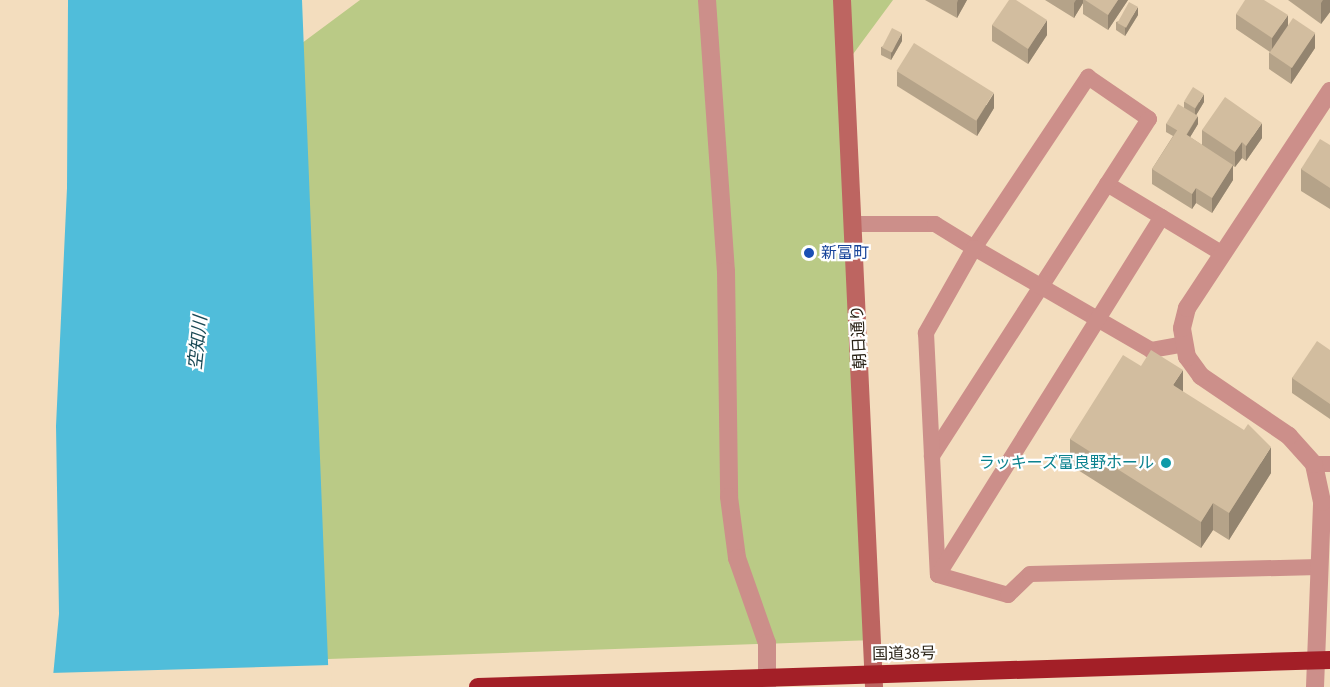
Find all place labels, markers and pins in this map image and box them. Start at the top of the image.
place label: 新富町 [821,243,869,263]
marker: 新富町 [802,246,816,260]
place label: ラッキーズ富良野ホール [978,453,1154,473]
marker: ラッキーズ富良野ホール [1159,456,1173,470]

